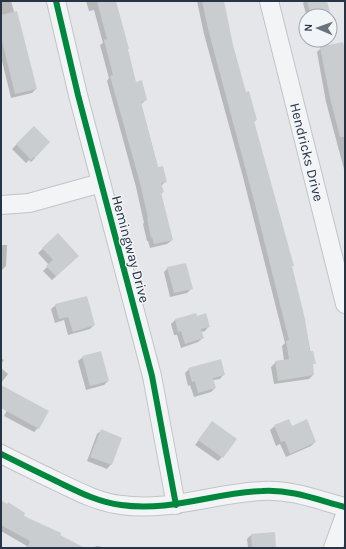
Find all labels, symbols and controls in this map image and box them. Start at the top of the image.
north arrow [298,8,338,48]
text: N [302,23,315,32]
street label: Hendricks Drive [286,101,327,203]
street label: Hemingway Drive [108,194,153,305]

